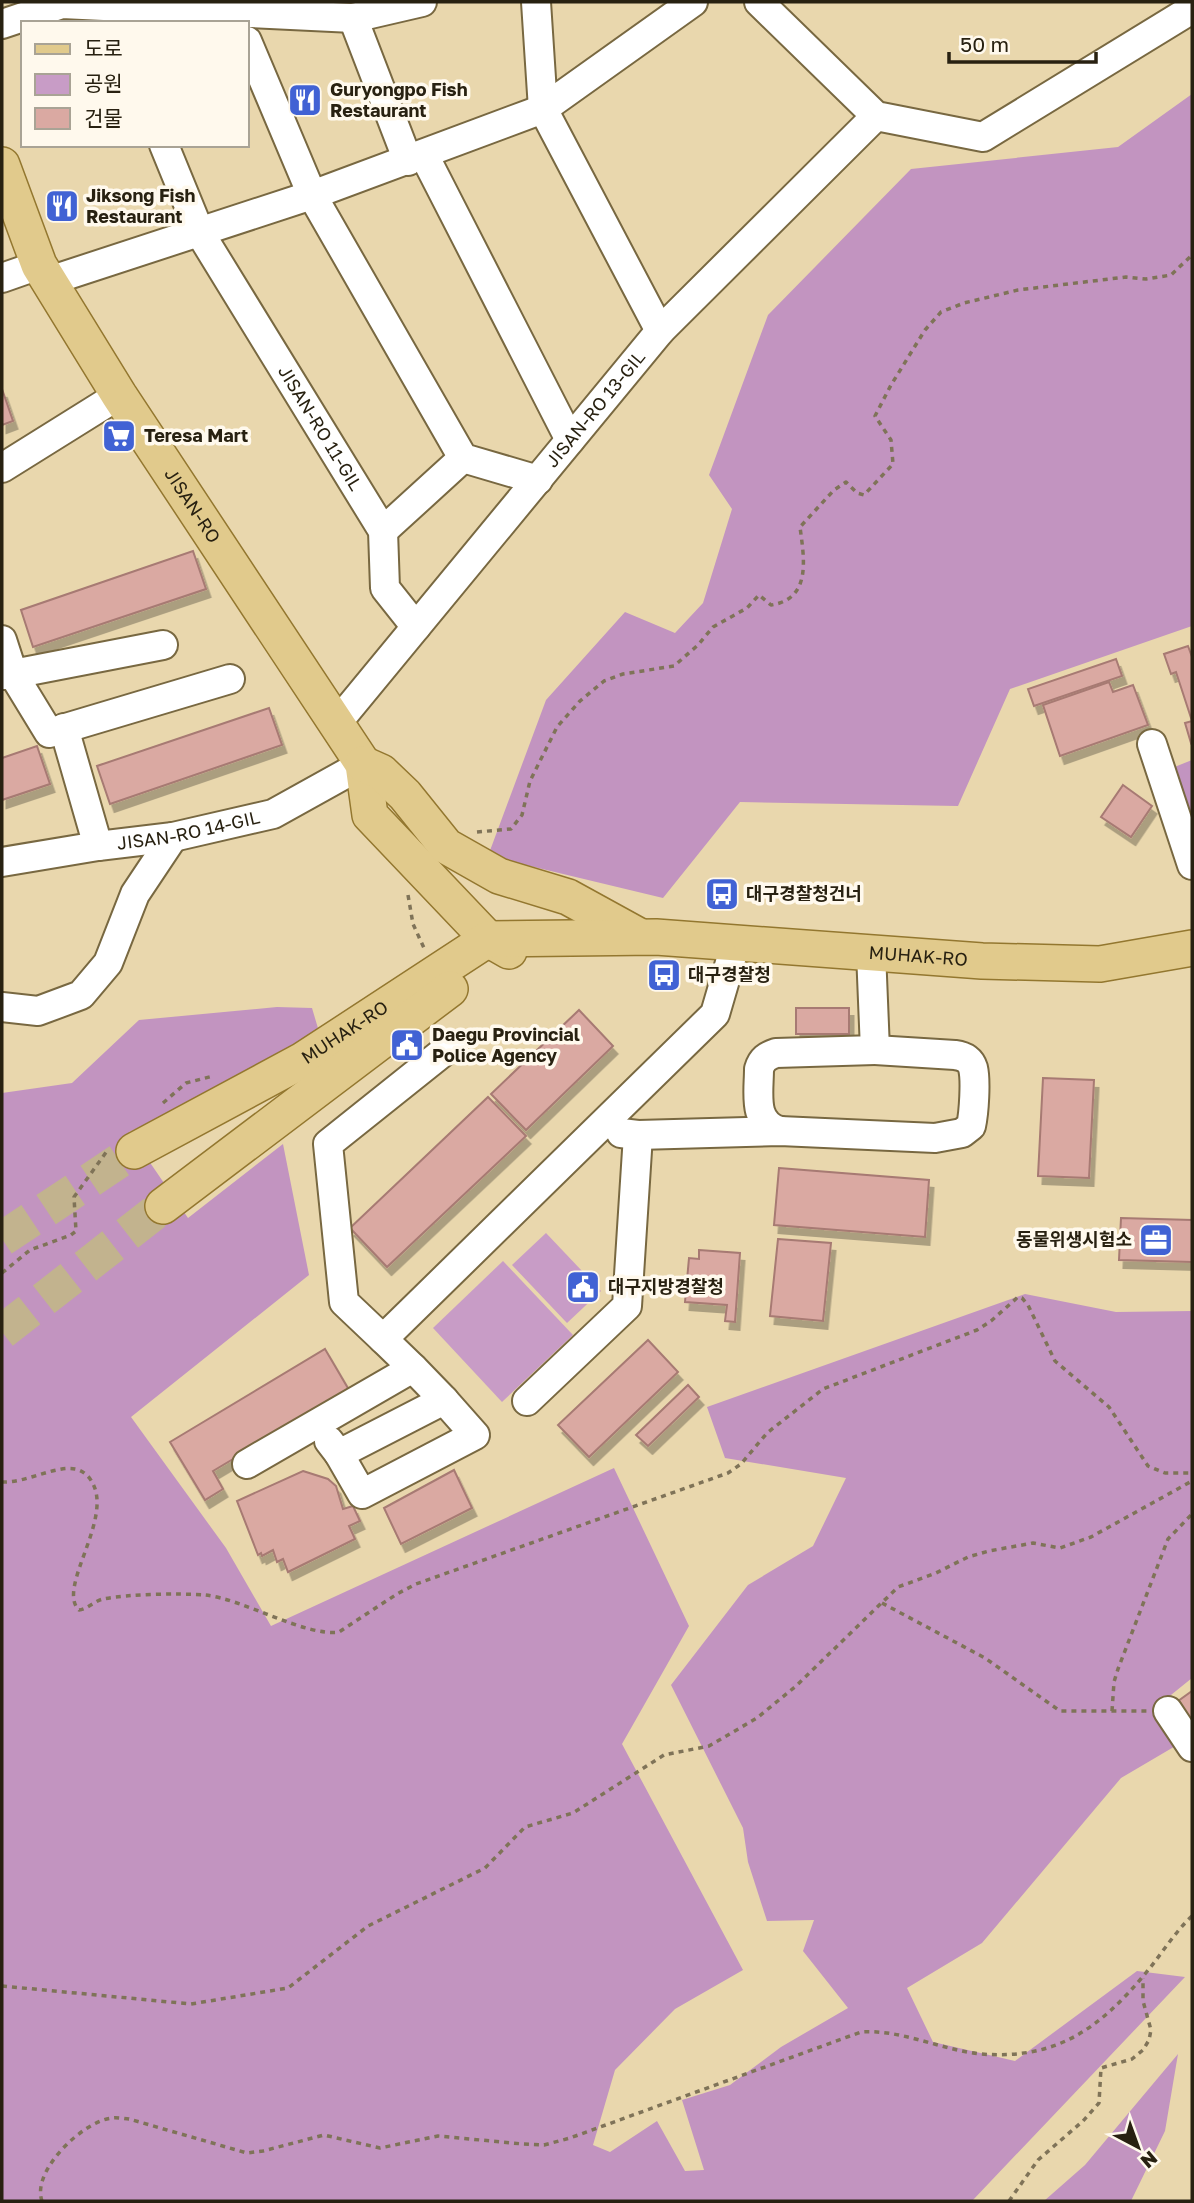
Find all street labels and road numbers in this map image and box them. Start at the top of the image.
street label: JISAN-RO 13-GIL [540,346,649,471]
street label: JISAN-RO 11-GIL [274,361,367,494]
street label: JISAN-RO [160,464,226,547]
street label: JISAN-RO 14-GIL [116,805,262,854]
street label: MUHAK-RO [868,941,969,970]
street label: MUHAK-RO [297,995,392,1068]

